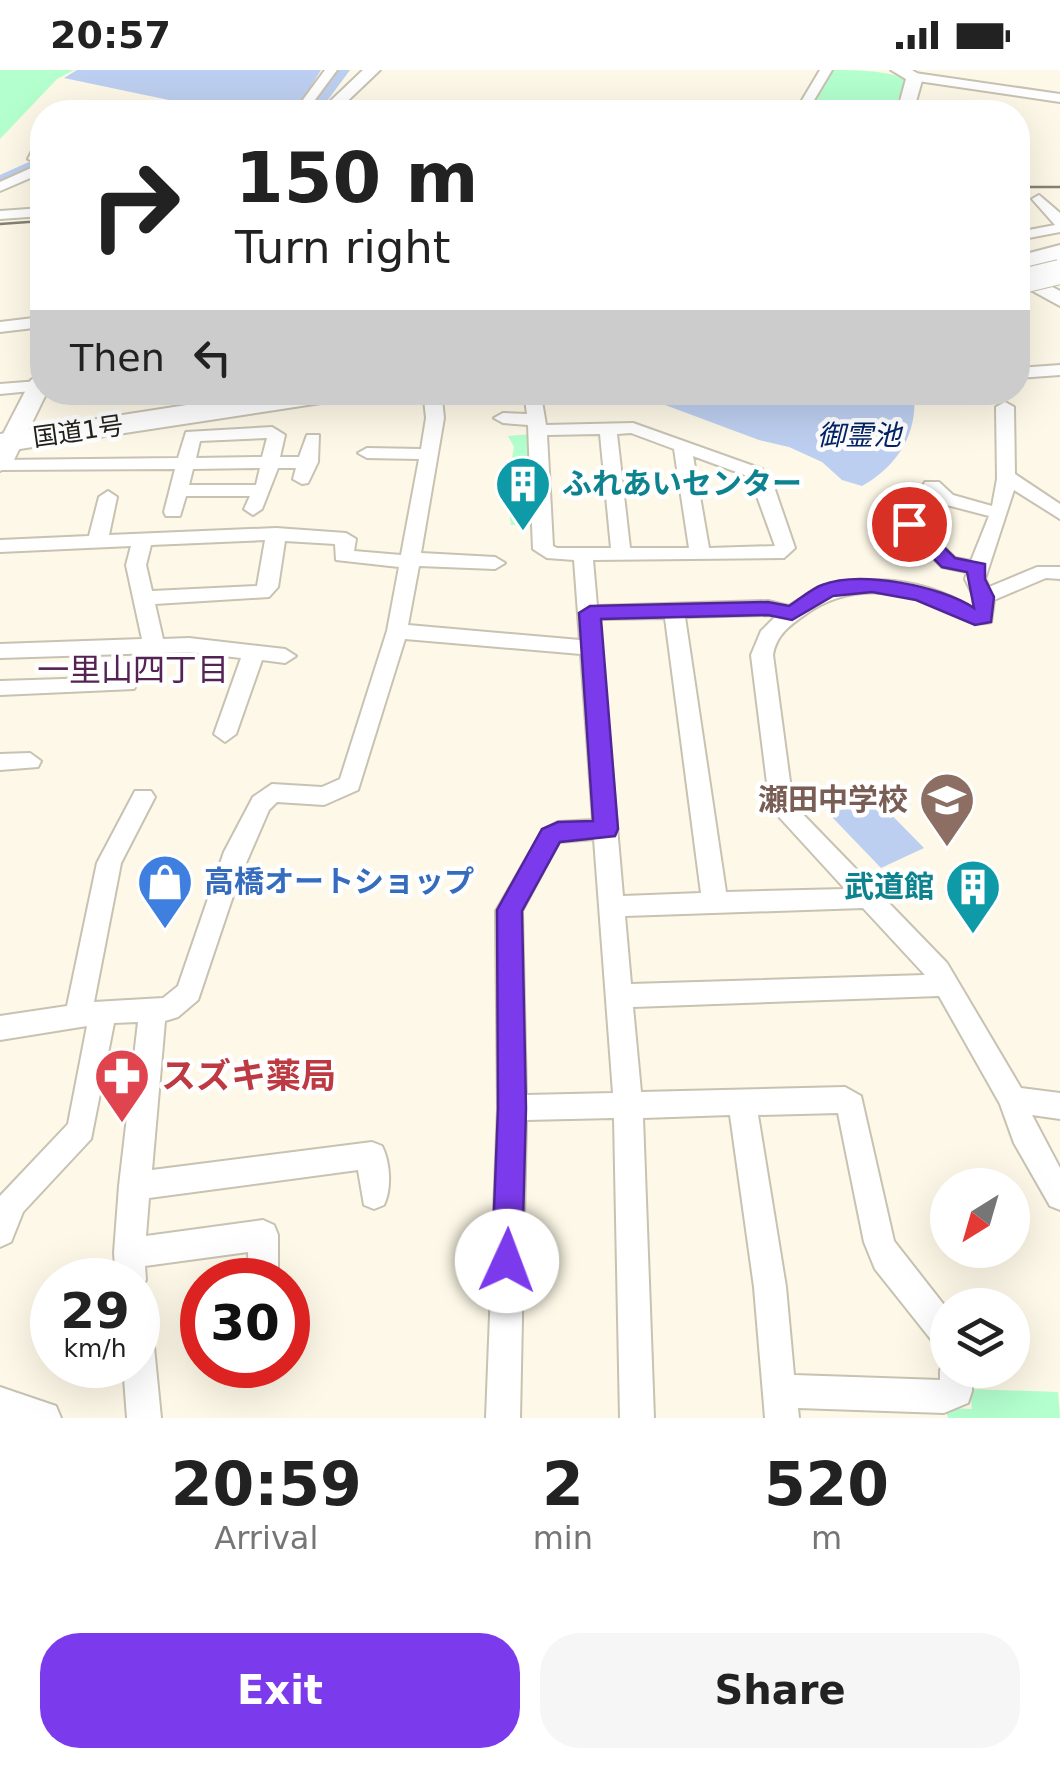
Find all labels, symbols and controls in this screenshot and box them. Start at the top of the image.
text: 20:57 [50,13,171,57]
text: 150 m [235,137,478,219]
icon: right [70,140,200,270]
text: Turn right [235,221,450,274]
icon: left [185,330,240,385]
text: Then [70,336,165,380]
street label: 国道1号 [31,411,125,452]
water label: 御霊池 [817,419,904,452]
building icon: ふれあいセンター [493,454,553,533]
place label: ふれあいセンター [562,466,802,501]
pin [867,482,952,567]
icon: arrive [882,497,937,552]
district label: 一里山四丁目 [37,651,229,689]
school or university icon: 瀬田中学校 [917,770,977,849]
place label: 瀬田中学校 [758,782,908,817]
shop icon: 高橋オートショップ [135,852,195,931]
building icon: 武道館 [943,857,1003,936]
place label: 高橋オートショップ [204,864,474,899]
place label: 武道館 [844,869,934,904]
pharmacy icon: スズキ薬局 [92,1046,152,1125]
place label: スズキ薬局 [161,1056,336,1096]
north arrow [930,1168,1030,1268]
map controls [930,1168,1030,1388]
position arrow [455,1209,559,1313]
speed limit sign: 30 [180,1258,310,1388]
text: 29 [60,1282,130,1340]
button: layers [930,1288,1030,1388]
text: km/h [63,1334,127,1363]
text: 20:59 [171,1449,362,1519]
text: 2 [542,1449,584,1519]
text: 520 [764,1449,889,1519]
text: Arrival [214,1519,318,1557]
text: min [533,1519,593,1557]
text: m [811,1519,842,1557]
button: Exit [40,1633,520,1748]
button: Share [540,1633,1020,1748]

